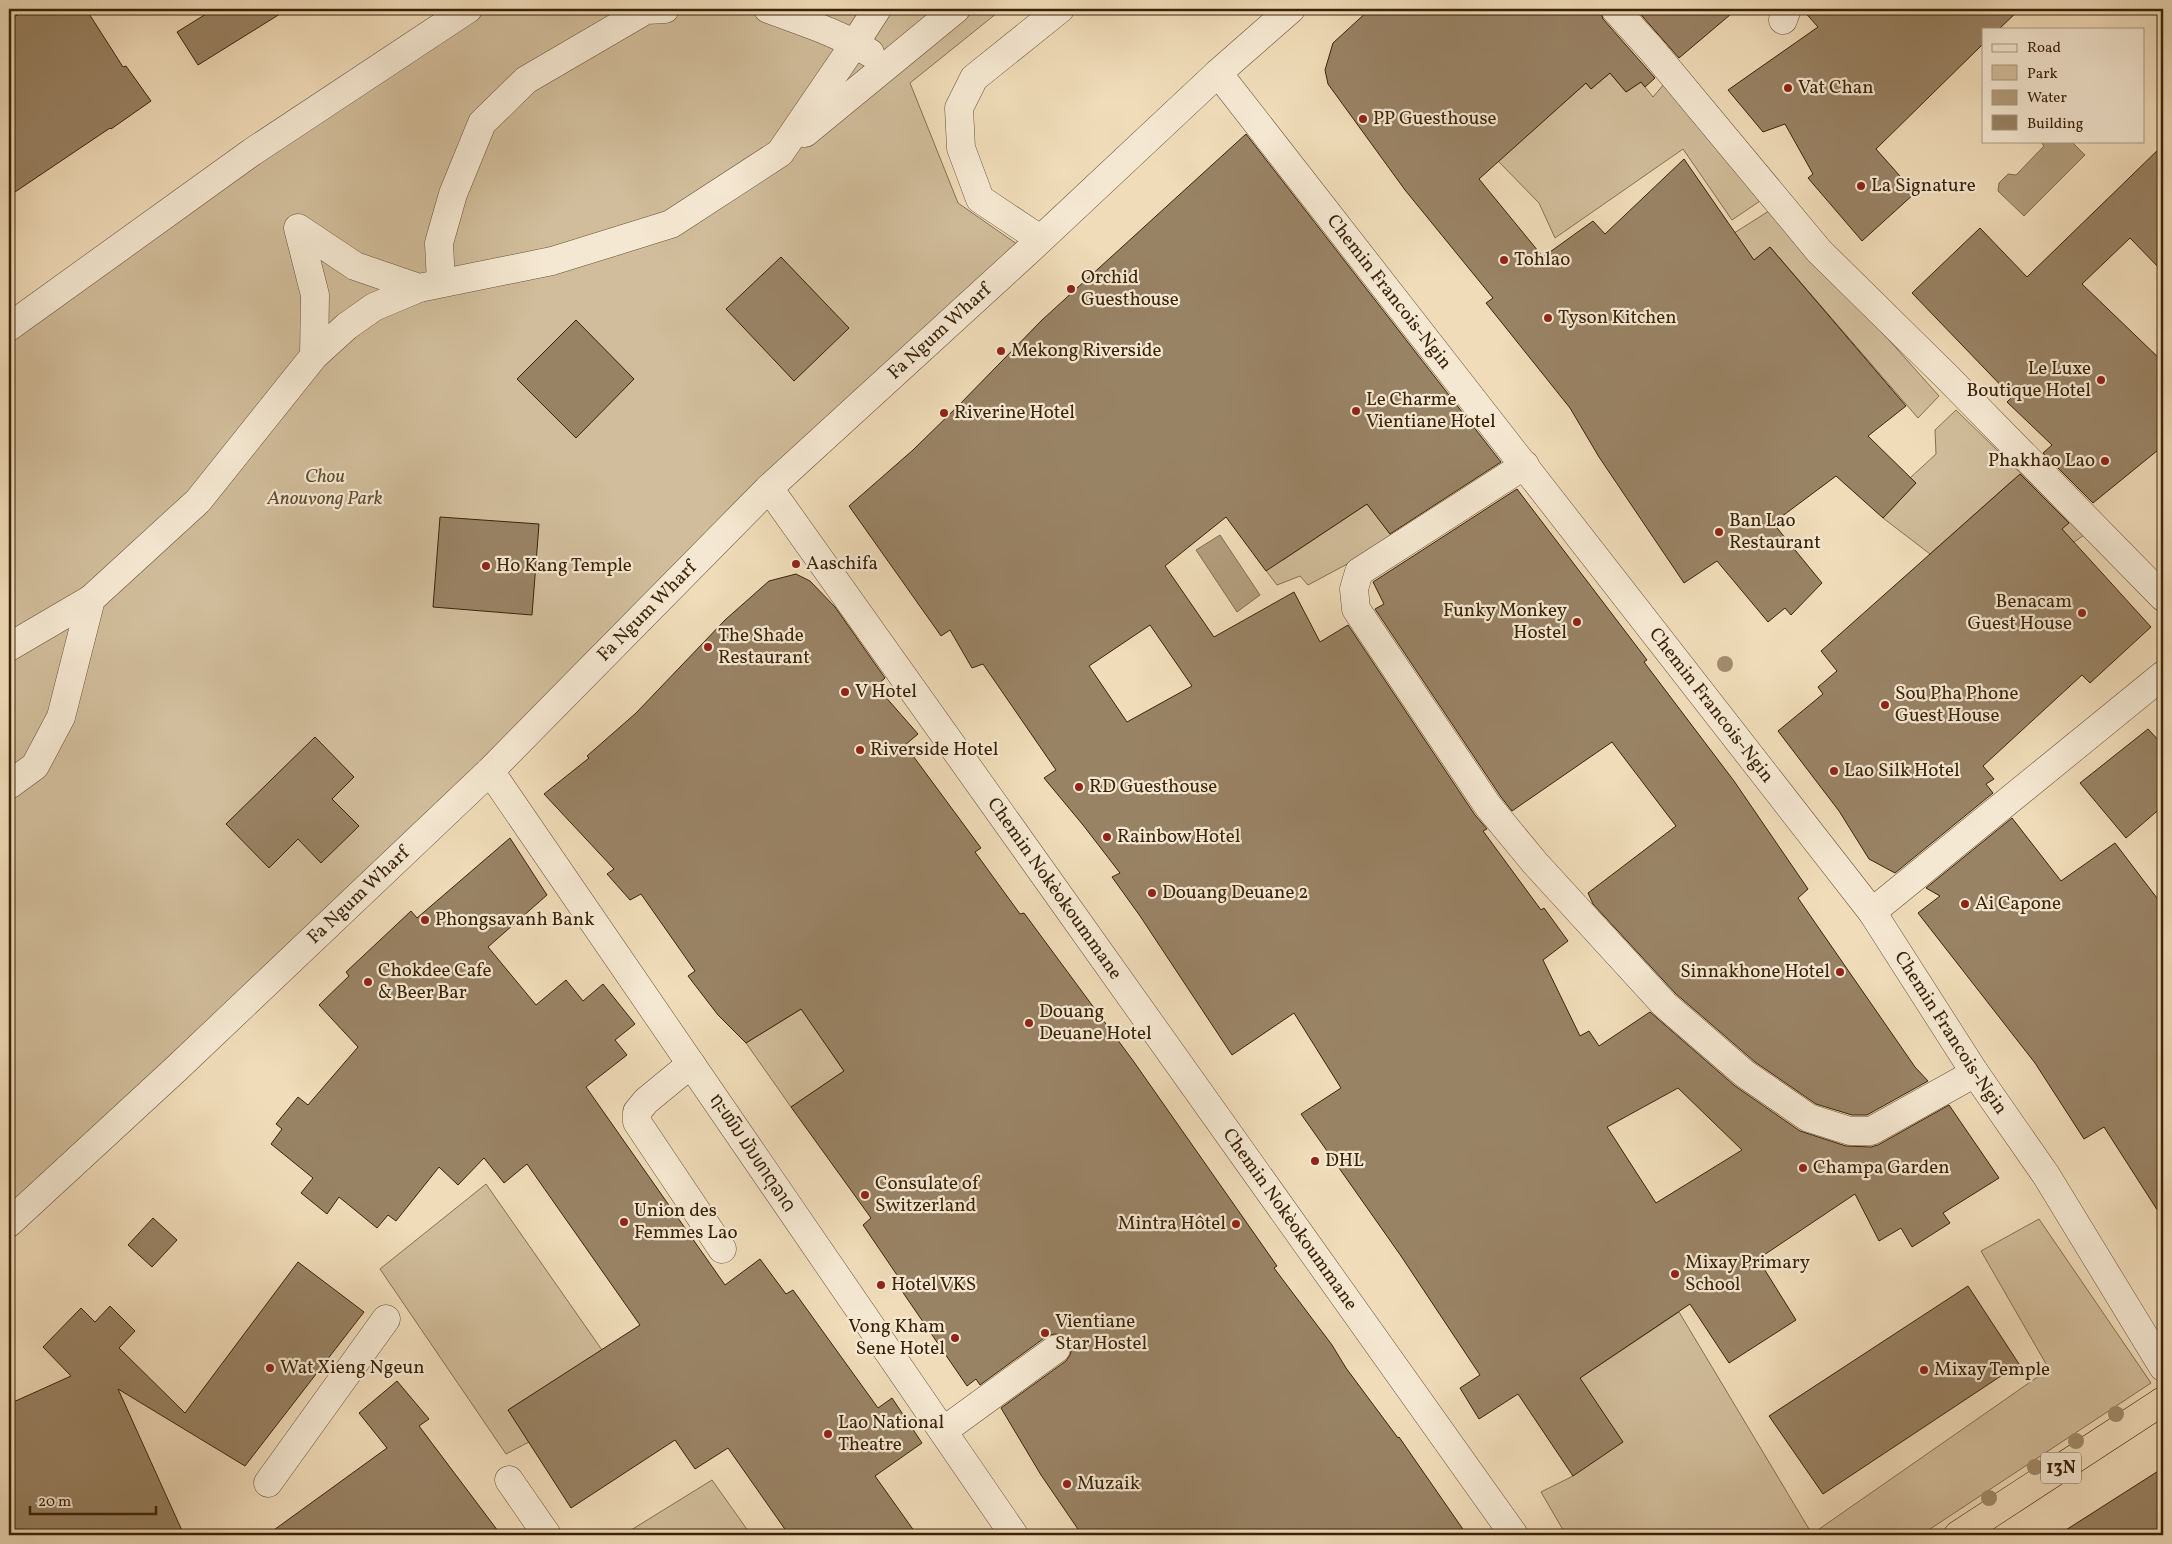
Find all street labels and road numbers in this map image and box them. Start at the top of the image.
street label: Chemin Francois-Ngin [1320,209,1458,375]
street label: Fa Ngum Wharf [882,277,998,386]
street label: Fa Ngum Wharf [592,554,704,668]
street label: Chemin Francois-Ngin [1642,623,1780,789]
street label: Chemin Nokèokoummane [980,793,1128,985]
street label: Fa Ngum Wharf [302,840,416,950]
street label: Chemin Francois-Ngin [1888,946,2013,1120]
street label: ຖະໜົນ ມັນທາຕຸລາດ [703,1088,801,1218]
street label: Chemin Nokèokoummane [1216,1123,1363,1316]
road number: 13N [2041,1452,2081,1484]

